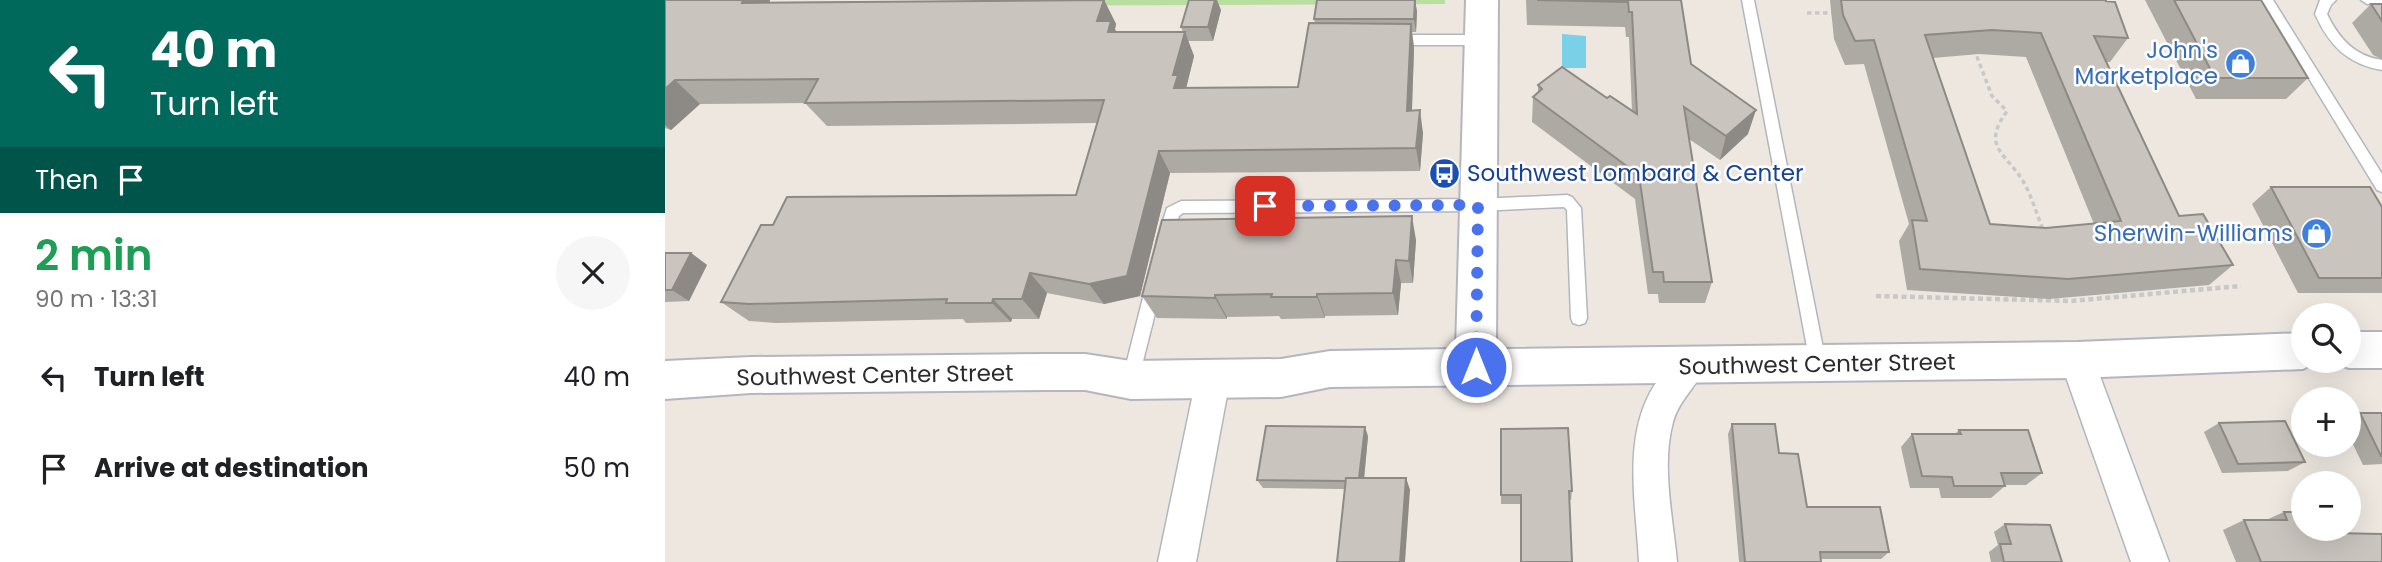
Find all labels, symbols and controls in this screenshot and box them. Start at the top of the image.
text: 40 m [150,16,277,84]
icon: left [35,28,126,119]
place label: John's Marketplace [2075,34,2218,92]
shop icon: John's Marketplace [2224,46,2258,80]
text: Turn left [150,81,279,126]
bus stop icon: Southwest Lombard & Center [1427,156,1461,190]
place label: Southwest Lombard & Center [1467,157,1803,189]
icon: arrive [112,161,150,199]
text: Then [35,162,98,198]
pin [1235,176,1295,236]
icon: arrive [1246,187,1284,225]
shop icon: Sherwin-Williams [2299,216,2333,250]
place label: Sherwin-Williams [2094,217,2293,249]
text: 2 min [35,226,153,285]
button: close [556,236,630,310]
text: 90 m · 13:31 [35,283,158,315]
map controls [2291,303,2361,541]
button: search [2291,303,2361,373]
position arrow [1439,330,1513,404]
street label: Southwest Center Street [1678,346,1956,382]
street label: Southwest Center Street [736,357,1014,393]
icon: left [35,359,73,397]
text: Turn left [94,359,205,395]
text: 40 m [564,359,630,395]
button: + [2291,387,2361,457]
icon: arrive [35,450,73,488]
text: Arrive at destination [94,450,369,486]
text: 50 m [564,450,630,486]
button: − [2291,471,2361,541]

